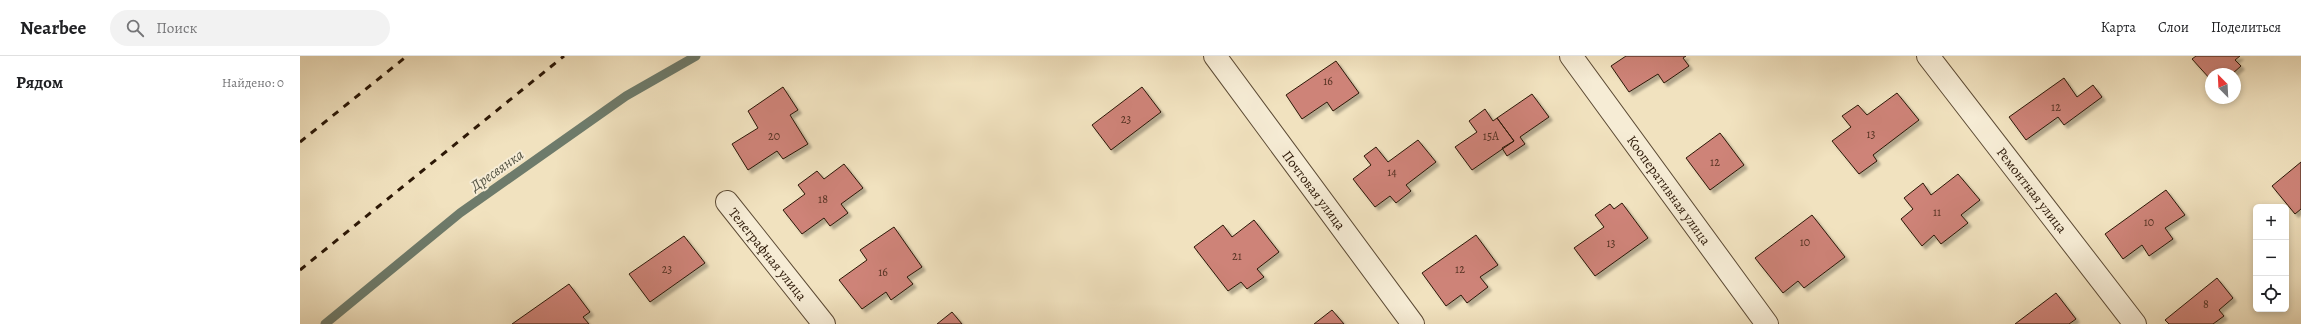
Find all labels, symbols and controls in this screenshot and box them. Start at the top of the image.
search box [110,10,390,46]
text: Nearbee [20,15,86,41]
icon: search [124,17,146,39]
text: Поиск [156,18,197,38]
text: Карта [2101,18,2136,37]
text: Слои [2158,18,2189,37]
text: Поделиться [2211,18,2281,37]
north arrow [2205,68,2241,104]
text: Рядом [16,71,63,94]
house number: 16 [1323,73,1333,89]
text: Найдено: 0 [222,74,284,91]
house number: 12 [2051,99,2061,115]
house number: 23 [1121,111,1131,127]
house number: 13 [1866,126,1876,142]
house number: 20 [768,128,780,144]
house number: 15А [1483,128,1500,144]
street label: Кооперативная улица [1622,131,1715,250]
street label: Ремонтная улица [1992,143,2071,238]
water label: Дресвянка [466,144,528,196]
street label: Почтовая улица [1277,147,1350,234]
house number: 12 [1710,154,1720,170]
house number: 14 [1387,164,1397,180]
house number: 18 [818,191,828,207]
street label: Телеграфная улица [724,204,811,305]
house number: 11 [1933,204,1941,220]
map controls [2253,204,2289,312]
button: + [2253,204,2289,240]
house number: 10 [2144,214,2154,230]
house number: 10 [1800,234,1810,250]
house number: 13 [1606,235,1616,251]
button: − [2253,240,2289,276]
house number: 21 [1232,248,1242,264]
house number: 23 [662,261,672,277]
house number: 12 [1455,261,1465,277]
house number: 16 [878,264,888,280]
button: locate [2253,276,2289,312]
house number: 8 [2203,296,2209,312]

